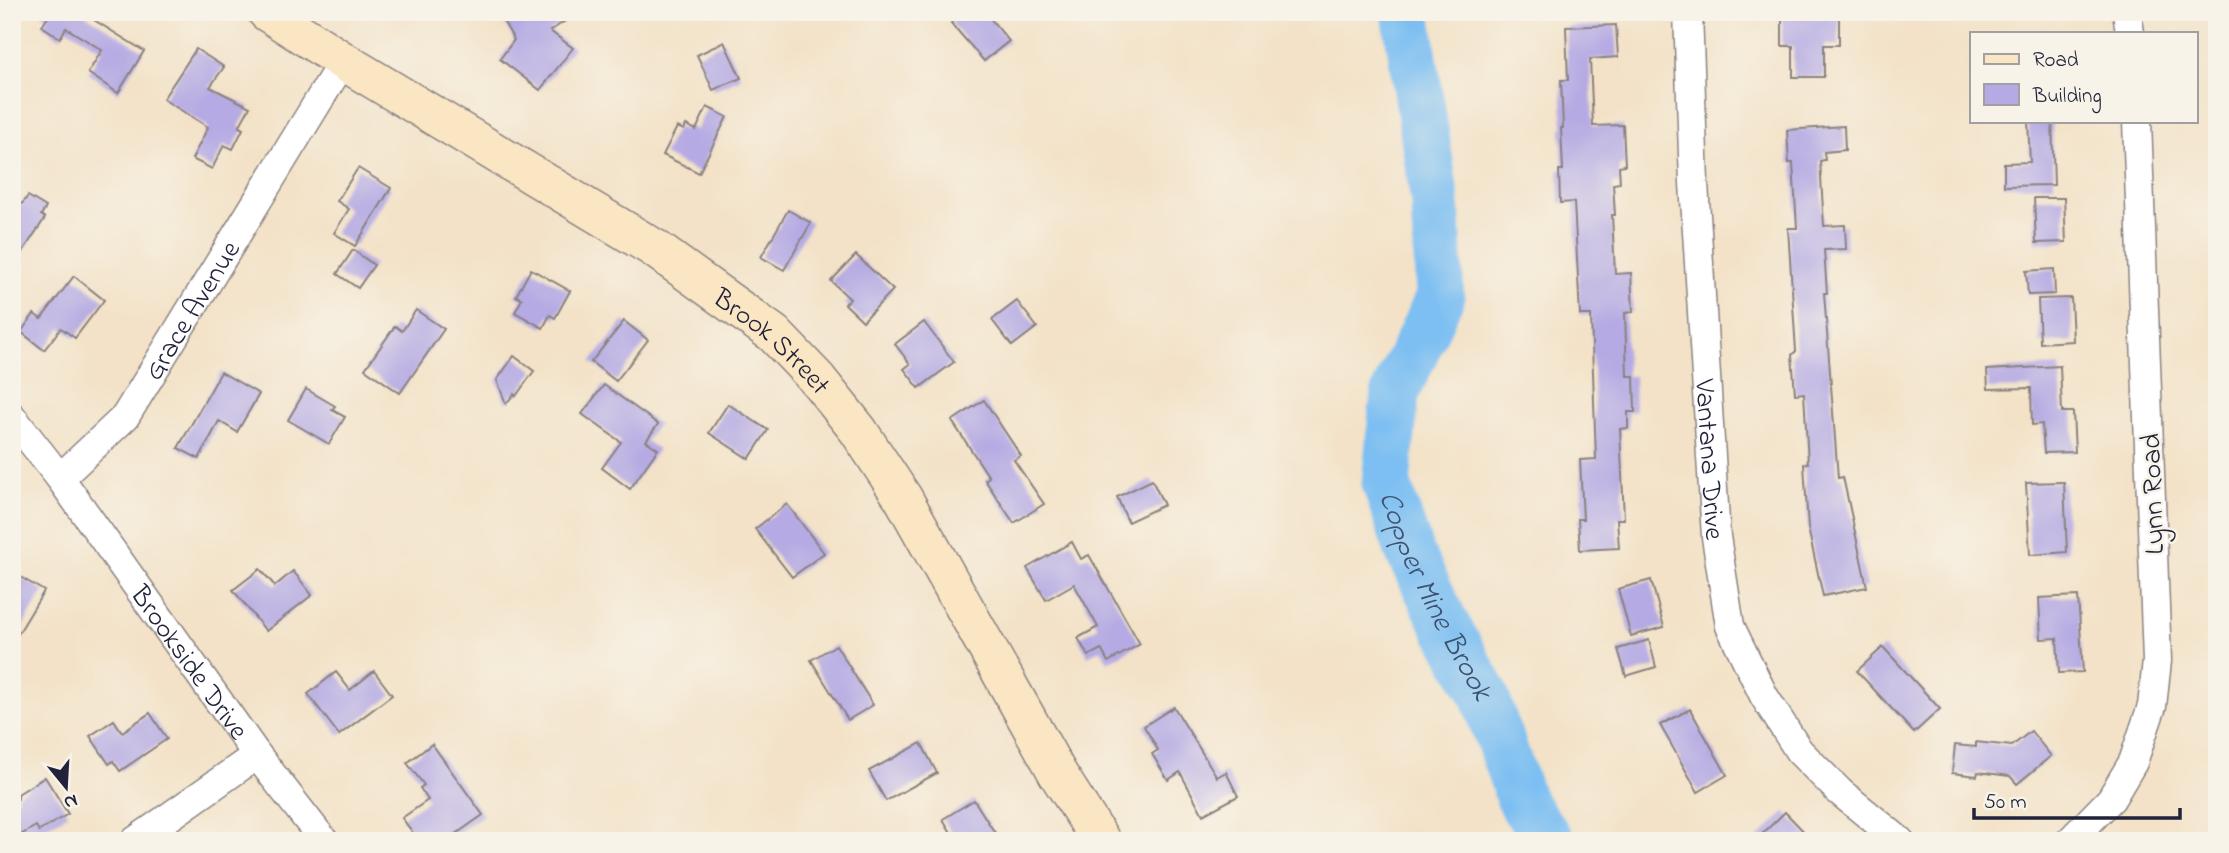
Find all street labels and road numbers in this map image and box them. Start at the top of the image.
street label: Grace Avenue [135,233,252,389]
street label: Brook Street [702,279,839,405]
street label: Vantana Drive [1682,377,1733,542]
street label: Lynn Road [2132,432,2177,555]
street label: Brookside Drive [118,577,257,750]

